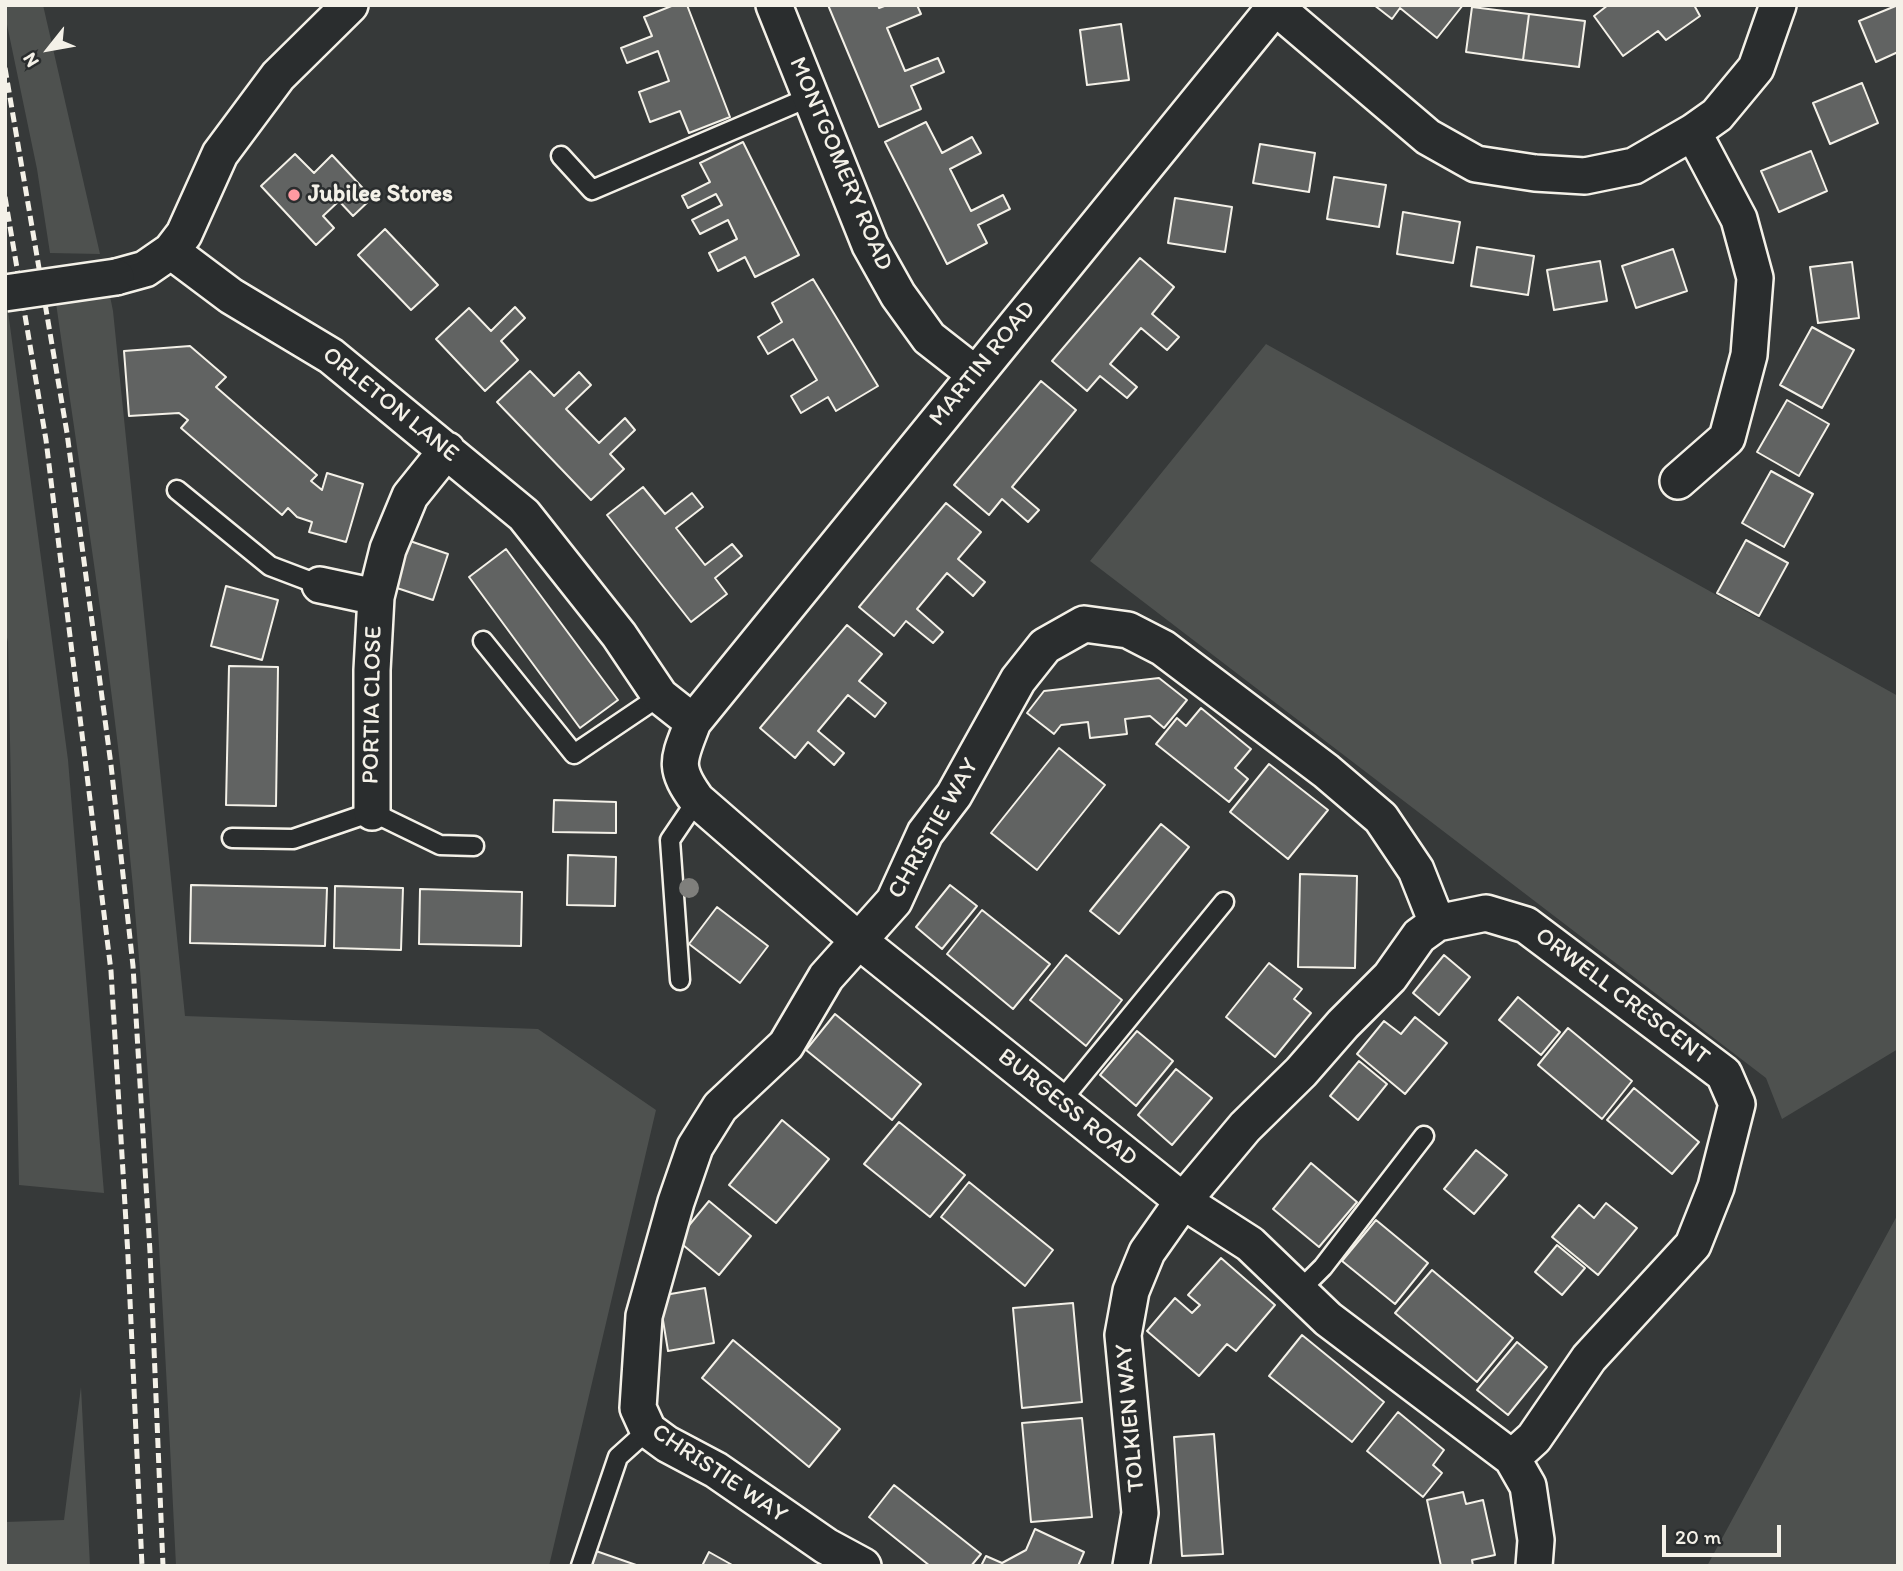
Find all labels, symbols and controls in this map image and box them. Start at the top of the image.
north arrow [14,14,84,84]
text: N [17,49,44,72]
street label: MONTGOMERY ROAD [782,53,898,275]
place label: Jubilee Stores [308,181,453,209]
marker: Jubilee Stores [286,187,302,203]
street label: MARTIN ROAD [924,296,1042,432]
street label: ORLETON LANE [316,341,464,469]
street label: PORTIA CLOSE [357,626,389,784]
street label: CHRISTIE WAY [882,754,986,904]
street label: ORWELL CRESCENT [1529,922,1715,1072]
street label: BURGESS ROAD [991,1043,1143,1173]
street label: TOLKIEN WAY [1110,1343,1152,1493]
street label: CHRISTIE WAY [646,1418,792,1530]
scale bar [1665,1512,1784,1556]
text: 20 m [1675,1524,1721,1549]

